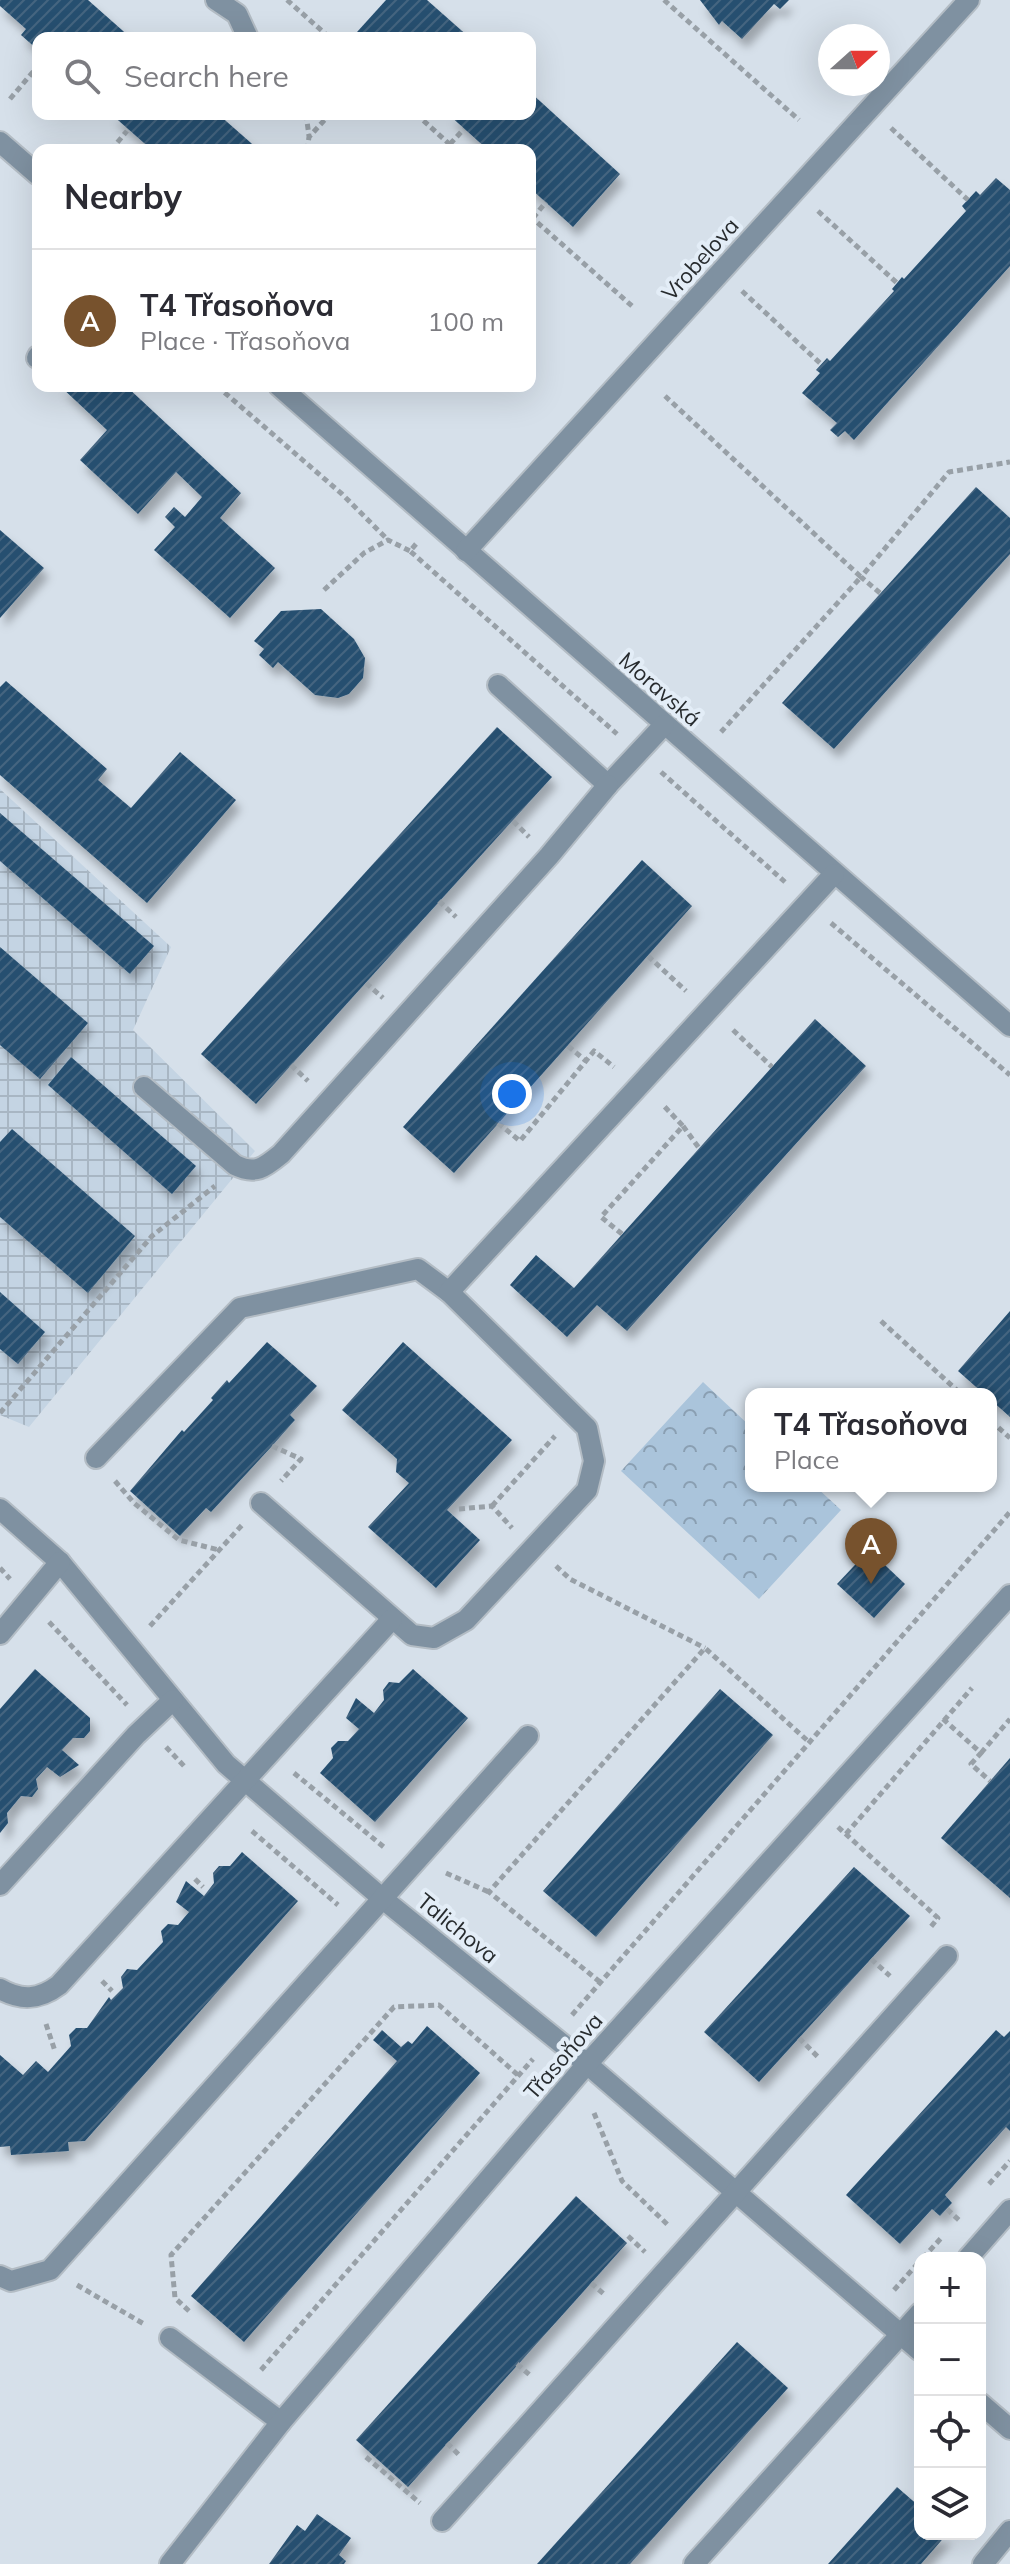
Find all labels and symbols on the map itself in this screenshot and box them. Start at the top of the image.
north arrow [818,24,890,96]
street label: Vrobelova [655,212,745,306]
street label: Moravská [613,646,707,732]
your location [492,1074,532,1114]
pin: A [845,1518,897,1584]
street label: Talichova [412,1887,504,1969]
street label: Třasoňova [518,2007,608,2105]

